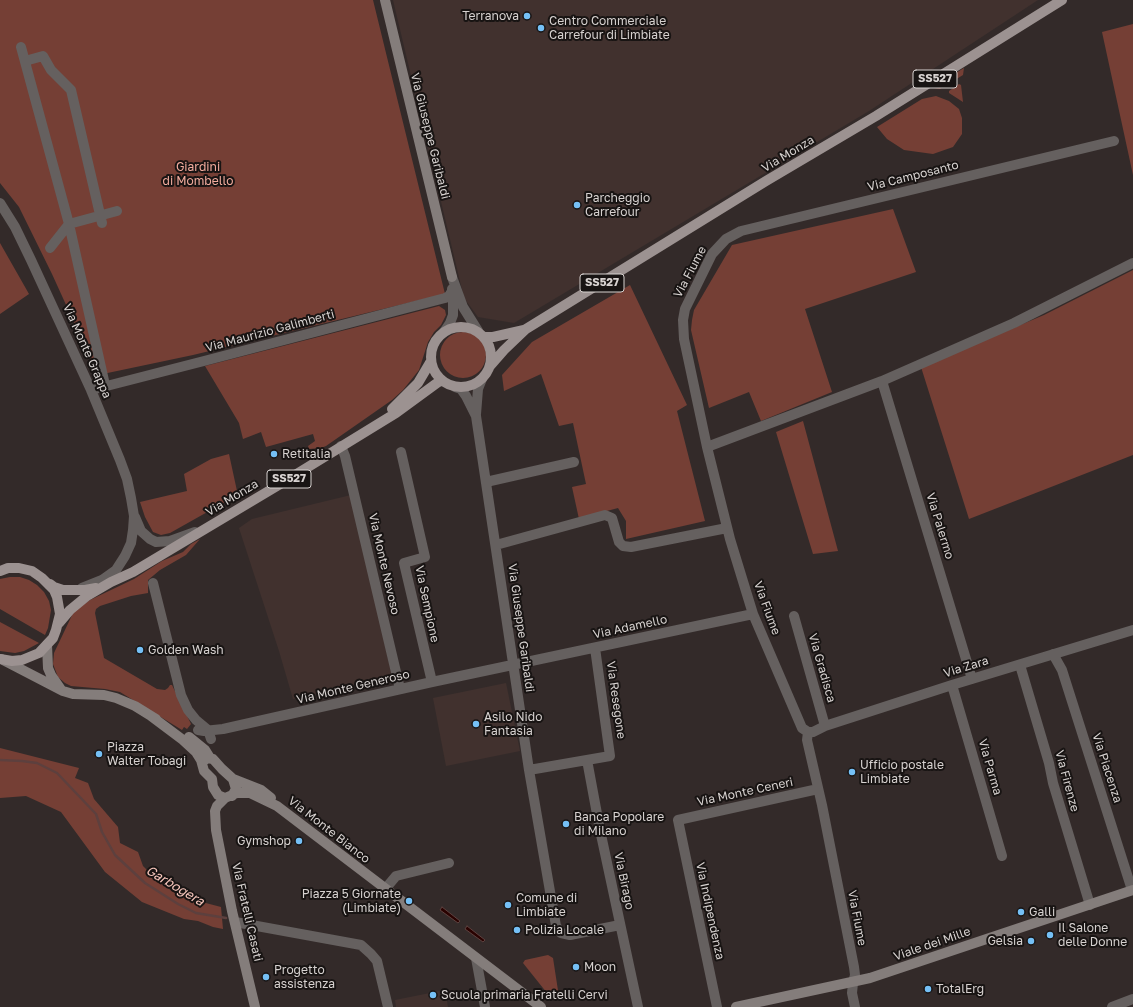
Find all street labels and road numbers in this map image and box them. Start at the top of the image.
road number: SS527 [913,70,957,88]
street label: Via Giuseppe Garibaldi [407,71,453,201]
street label: Via Monza [759,133,817,175]
street label: Via Camposanto [866,158,960,194]
street label: Via Fiume [670,244,710,300]
road number: SS527 [580,274,624,292]
street label: Via Monte Grappa [60,302,114,400]
street label: Via Maurizio Galimberti [204,307,336,355]
road number: SS527 [267,470,311,488]
street label: Via Monza [203,477,261,519]
street label: Via Palermo [923,491,957,561]
street label: Via Monte Nevoso [365,512,403,616]
street label: Via Giuseppe Garibaldi [505,563,537,693]
street label: Via Sempione [412,564,442,644]
street label: Via Fiume [751,579,783,637]
street label: Via Adamello [592,612,668,642]
street label: Via Gradisca [805,632,839,704]
street label: Via Zara [942,653,990,681]
street label: Via Resegone [603,660,629,740]
street label: Via Monte Generoso [295,667,411,707]
street label: Via Piacenza [1089,731,1125,805]
street label: Via Parma [975,737,1005,797]
street label: Via Firenze [1052,749,1082,813]
street label: Via Monte Ceneri [696,775,794,809]
street label: Via Monte Bianco [285,794,373,866]
street label: Via Birago [611,851,637,911]
street label: Via Fratelli Casati [229,861,265,963]
street label: Via Indipendenza [693,861,727,961]
street label: Via Fiume [845,889,869,947]
street label: Viale dei Mille [892,924,972,964]

